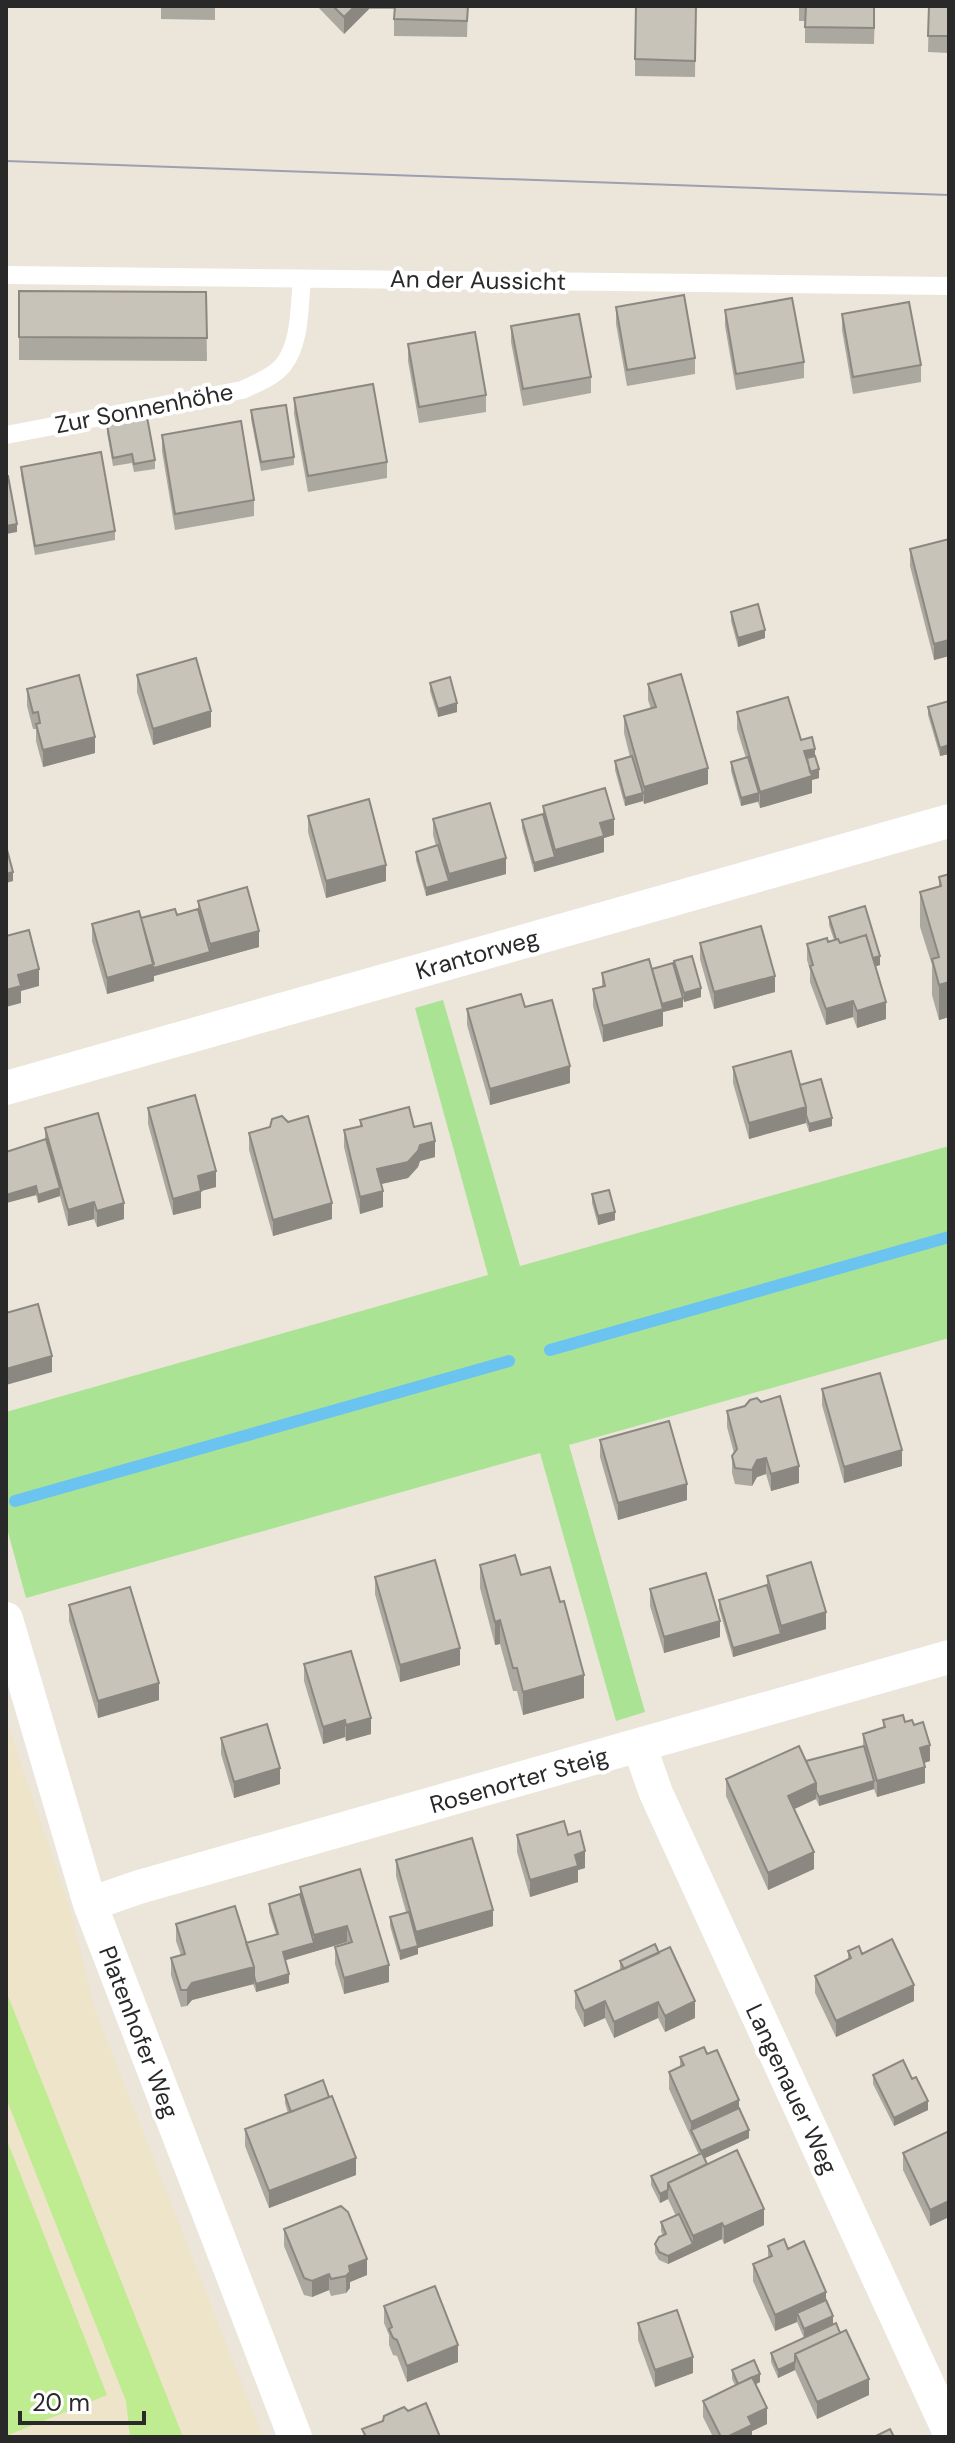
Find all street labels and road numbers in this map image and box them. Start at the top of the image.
street label: An der Aussicht [390,263,566,297]
street label: Zur Sonnenhöhe [52,376,236,440]
street label: Krantorweg [412,922,542,986]
street label: Rosenorter Steig [426,1740,612,1820]
street label: Platenhofer Weg [92,1941,186,2123]
street label: Langenauer Weg [739,1999,845,2179]

